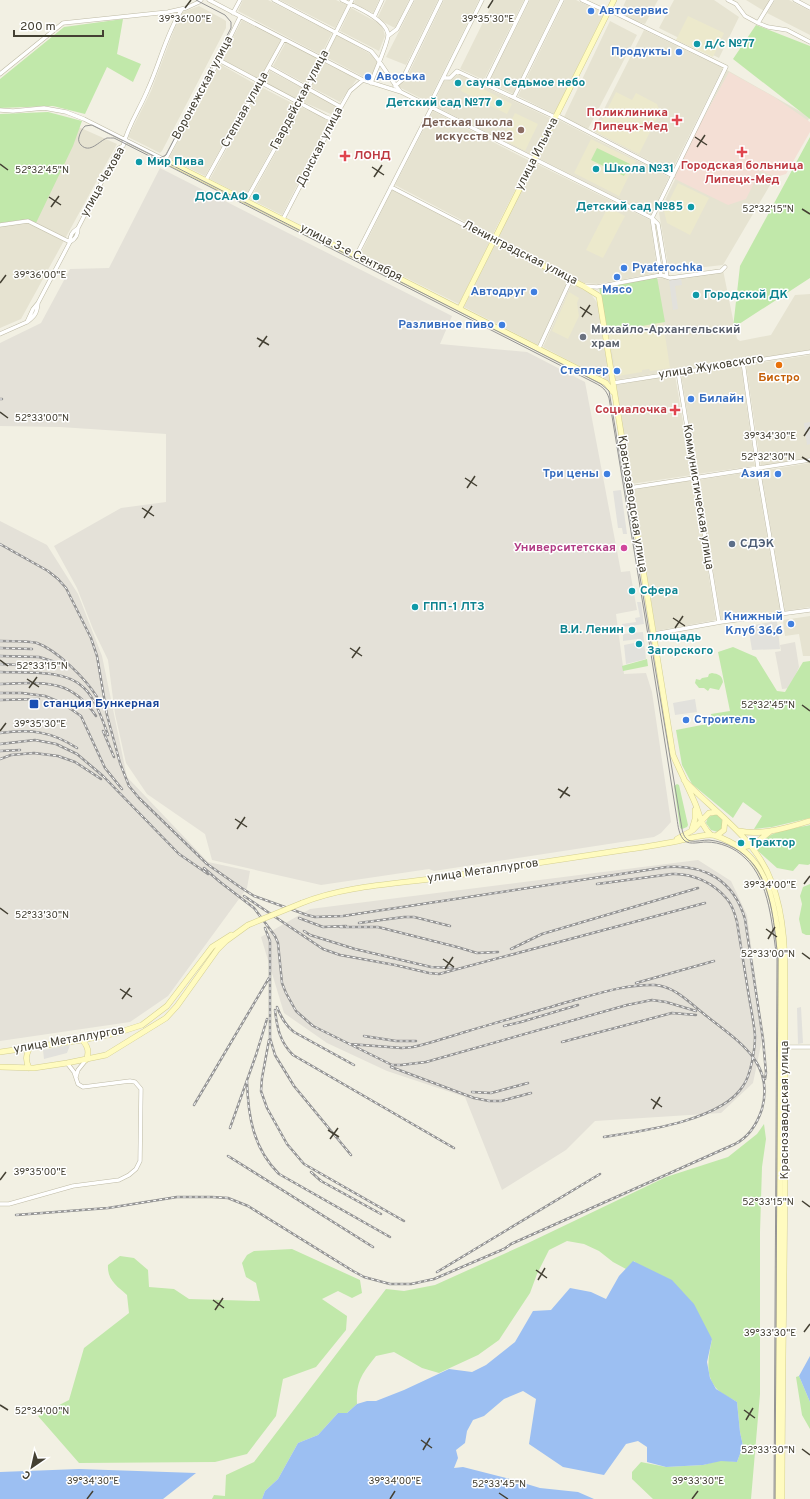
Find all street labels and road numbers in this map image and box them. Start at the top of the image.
street label: Воронежская улица [169,33,237,143]
street label: Гвардейская улица [267,47,333,153]
street label: Степная улица [218,69,272,151]
street label: Донская улица [293,104,347,190]
street label: улица Ильича [512,115,562,193]
street label: улица Чехова [77,144,129,220]
street label: Ленинградская улица [460,217,580,289]
street label: улица 3-е Сентября [297,220,405,286]
street label: улица Жуковского [657,351,765,383]
street label: Коммунистическая улица [679,423,717,571]
street label: Краснозаводская улица [613,434,651,574]
street label: улица Металлургов [426,855,540,887]
street label: улица Металлургов [12,1022,126,1058]
street label: Краснозаводская улица [777,1041,793,1179]

